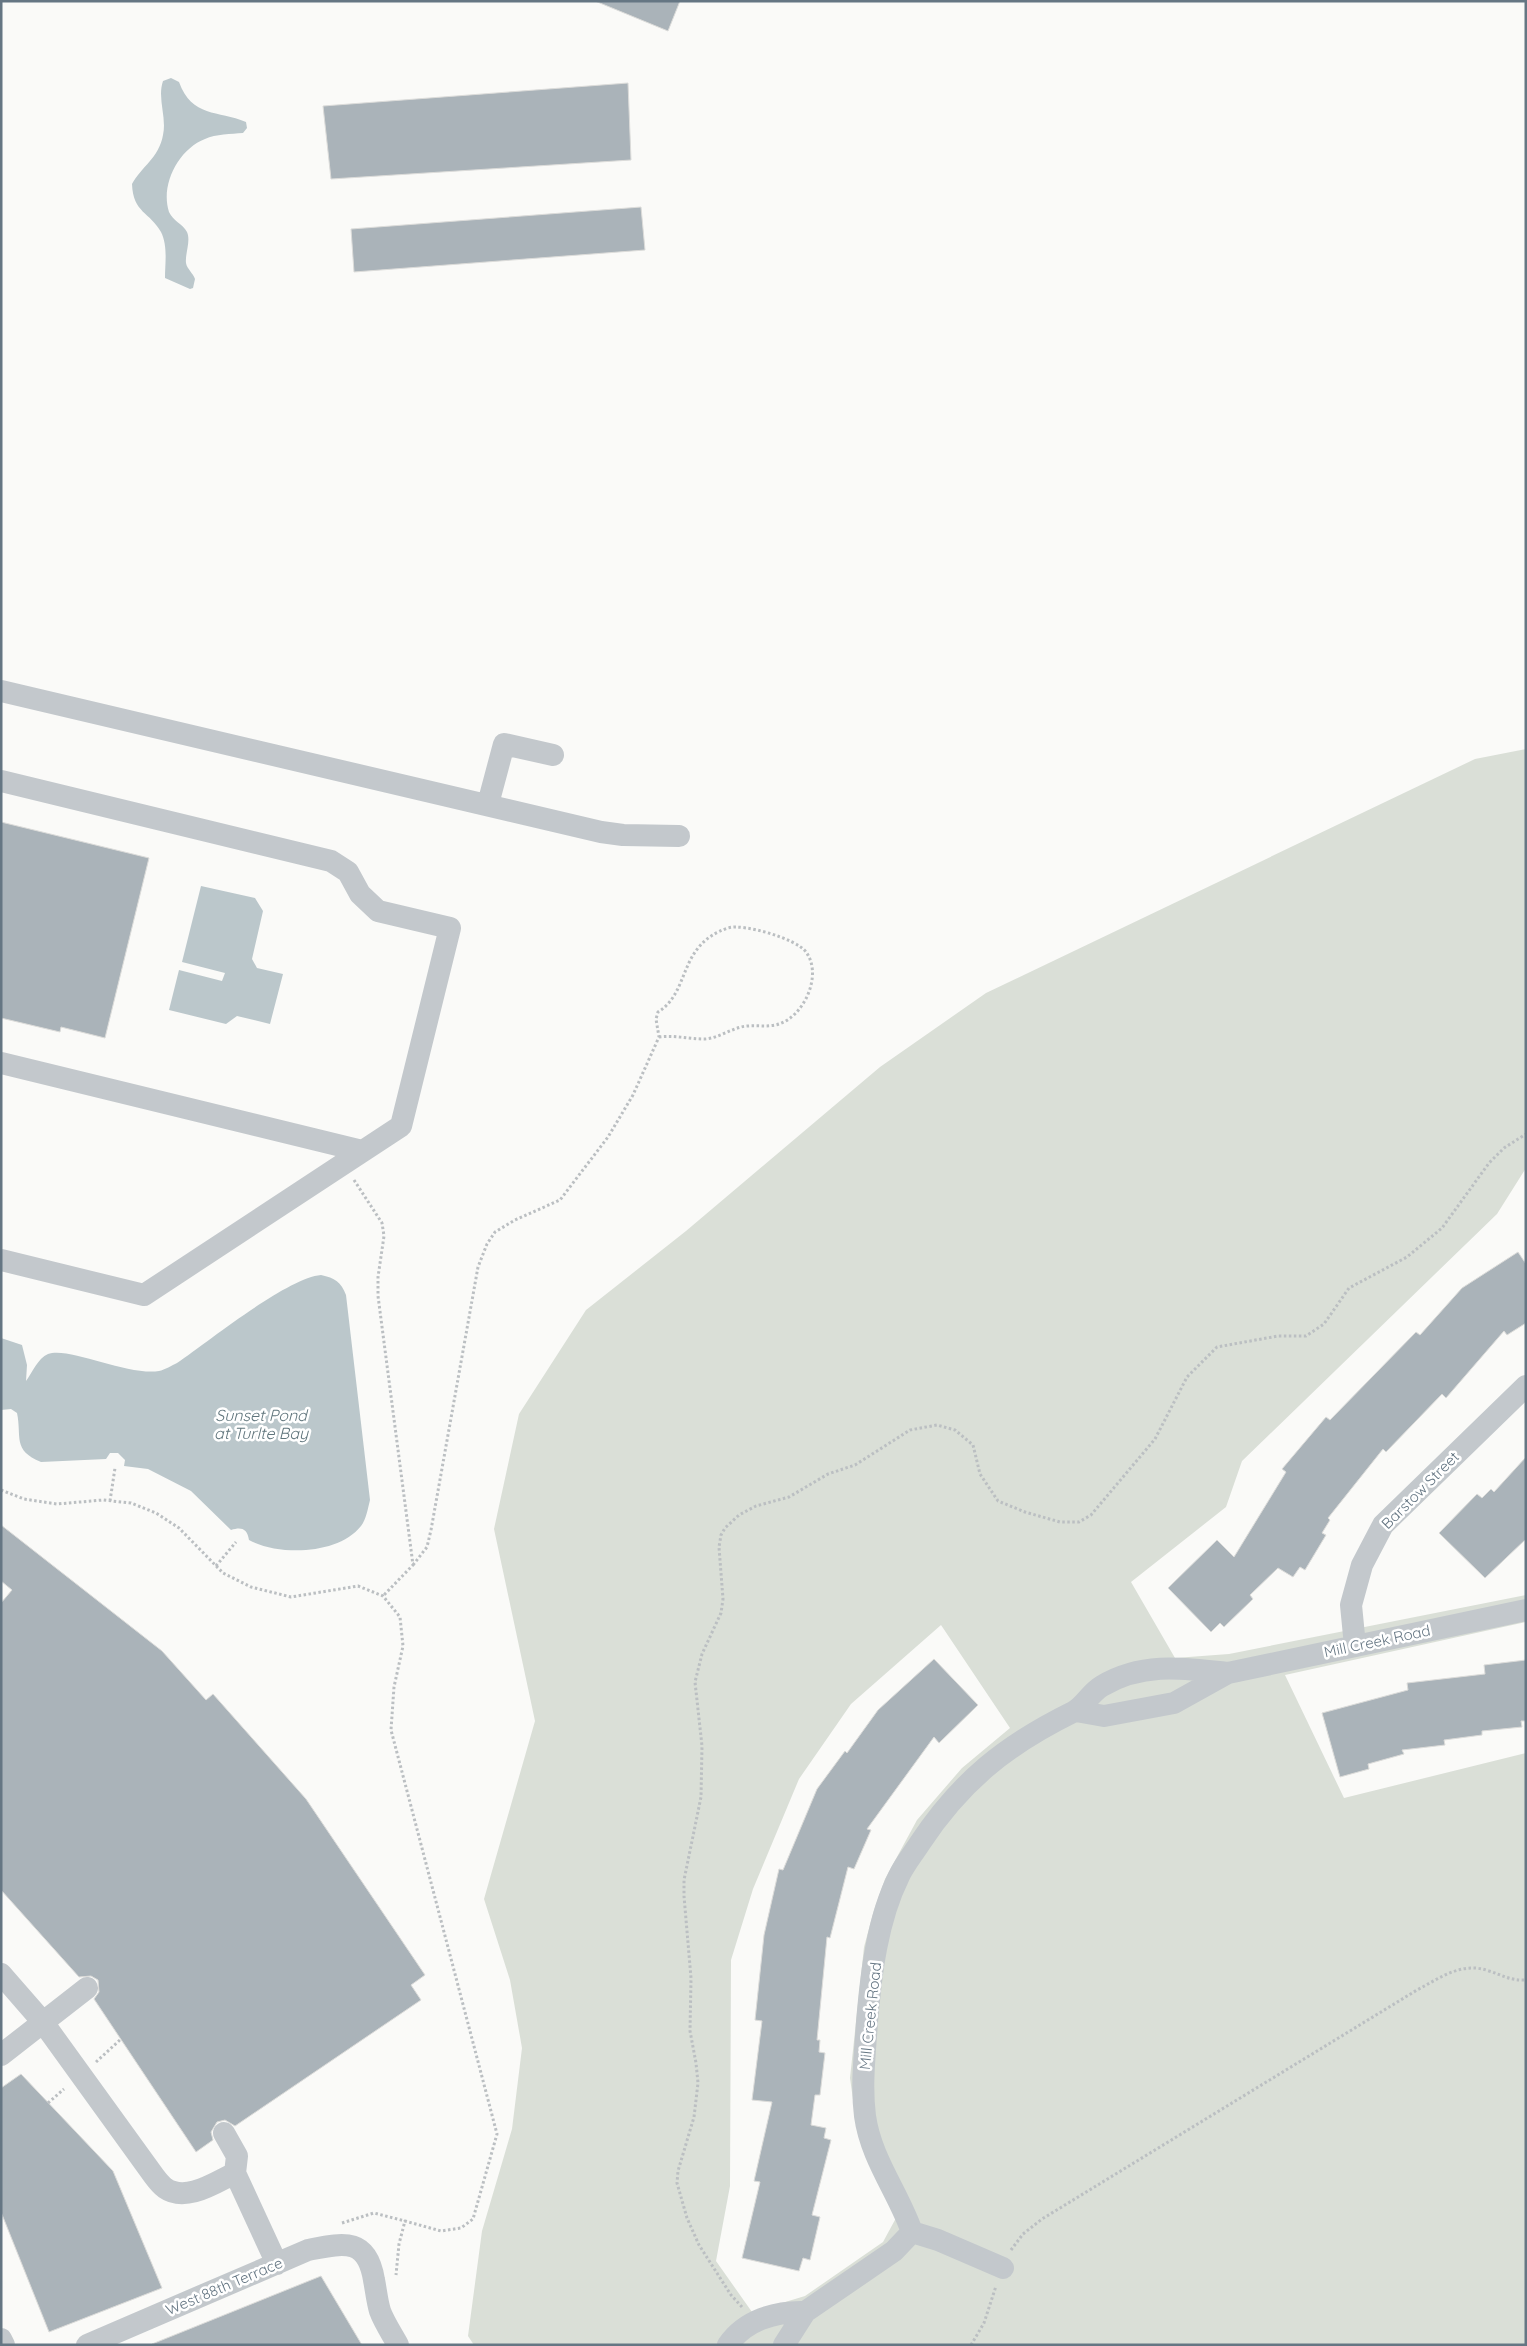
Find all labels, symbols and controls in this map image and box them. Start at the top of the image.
water label: Sunset Pond at Turlte Bay [214,1405,309,1443]
street label: Barstow Street [1377,1447,1463,1533]
street label: Mill Creek Road [1322,1620,1432,1662]
street label: Mill Creek Road [855,1961,885,2071]
street label: West 88th Terrace [163,2253,285,2319]

